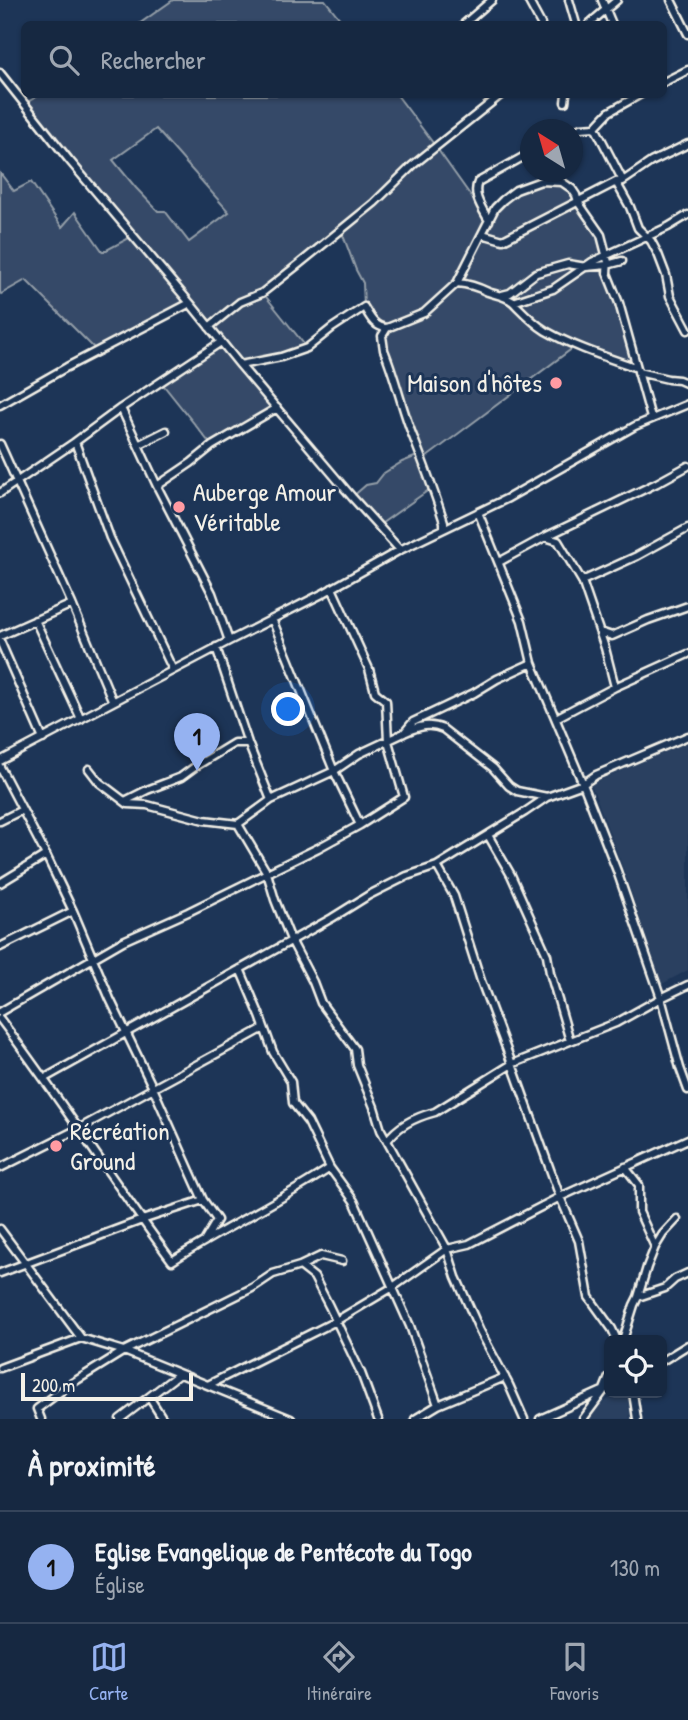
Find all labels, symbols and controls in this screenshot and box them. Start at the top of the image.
search box [21,21,667,98]
icon: search [45,41,83,79]
text: Rechercher [101,42,206,77]
north arrow [520,119,583,182]
place label: Maison d'hôtes [407,365,542,400]
marker: Maison d'hôtes [548,375,564,391]
place label: Auberge Amour Véritable [193,474,336,539]
marker: Auberge Amour Véritable [171,499,187,515]
your location [271,692,305,726]
pin: 1 [174,713,220,771]
place label: Récréation Ground [70,1113,170,1178]
marker: Récréation Ground [48,1138,64,1154]
map controls [604,1335,667,1398]
button: locate [604,1335,667,1398]
scale bar [21,1370,192,1402]
text: 200 m [32,1372,75,1398]
text: À proximité [28,1445,156,1485]
text: Eglise Evangelique de Pentécote du Togo [95,1534,472,1569]
text: 1 [47,1552,55,1583]
text: 130 m [610,1552,660,1583]
text: Église [95,1569,145,1600]
tab: Carte [89,1638,128,1706]
tab: Itinéraire [307,1638,372,1706]
tab: Favoris [550,1638,599,1706]

